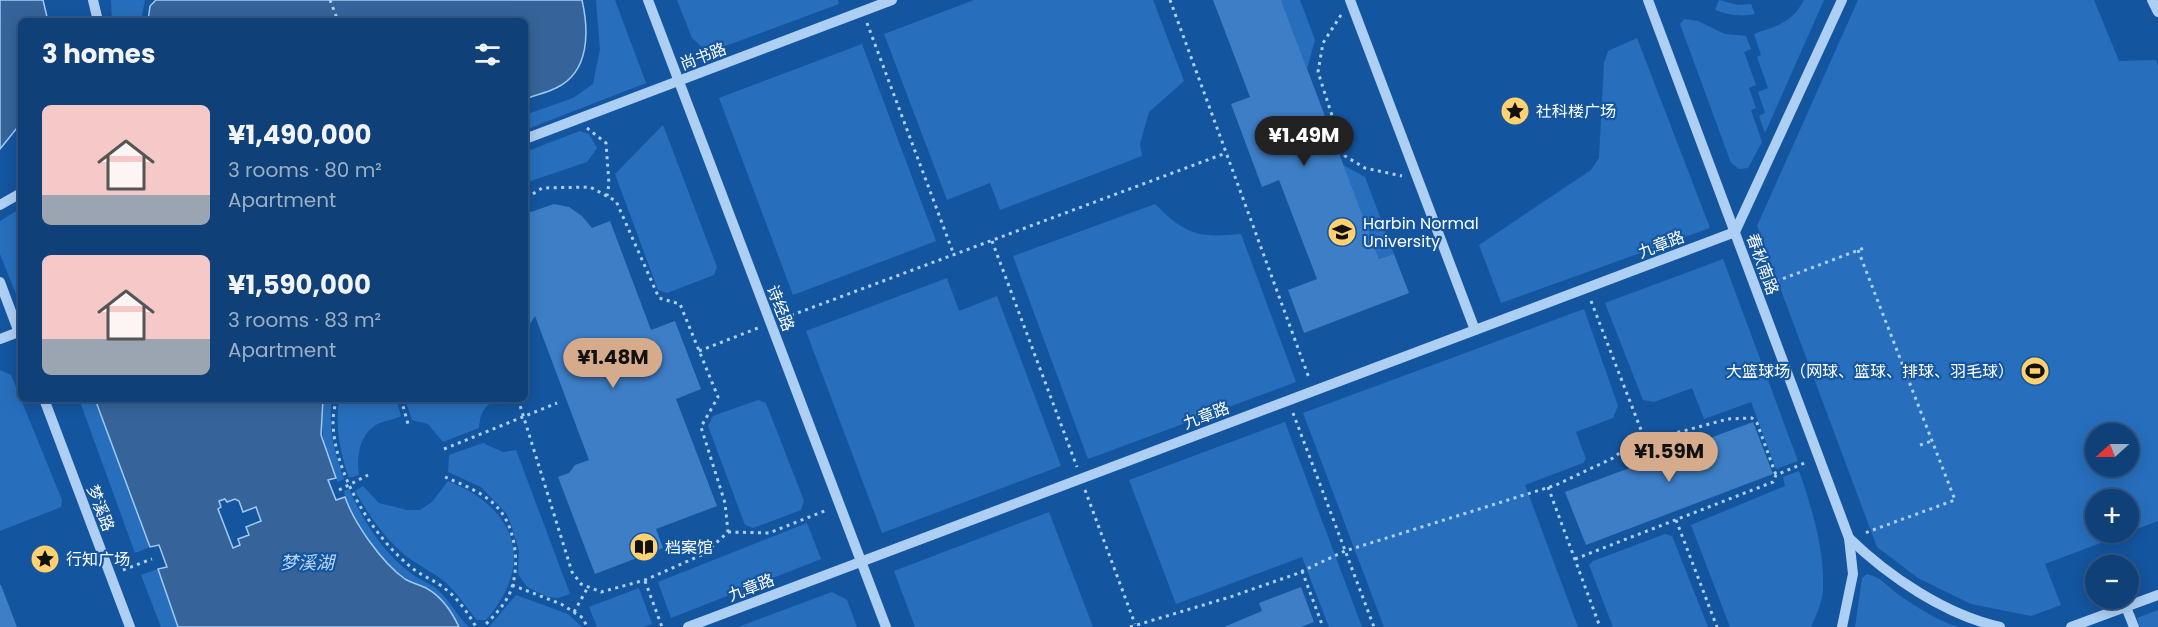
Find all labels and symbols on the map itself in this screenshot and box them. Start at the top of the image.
street label: 尚书路 [677,37,730,76]
place icon: 社科楼广场 [1499,95,1531,127]
place label: 社科楼广场 [1536,100,1616,123]
pin: ¥1.49M [1255,116,1353,167]
place label: Harbin Normal University [1363,212,1479,253]
school or university icon: Harbin Normal University [1326,216,1358,248]
street label: 九章路 [1635,225,1688,264]
street label: 春秋南路 [1741,230,1784,298]
street label: 诗经路 [761,282,800,335]
pin: ¥1.48M [564,338,662,389]
sports icon: 大篮球场（网球、篮球、排球、羽毛球） [2019,355,2051,387]
place label: 大篮球场（网球、篮球、排球、羽毛球） [1726,360,2014,383]
street label: 九章路 [1180,396,1233,435]
north arrow [2085,423,2139,477]
pin: ¥1.59M [1620,432,1718,483]
street label: 梦溪路 [81,482,120,535]
library icon: 档案馆 [628,531,660,563]
place label: 档案馆 [665,536,713,559]
place icon: 行知广场 [29,543,61,575]
place label: 行知广场 [66,548,130,571]
water label: 梦溪湖 [280,550,337,575]
street label: 九章路 [725,568,778,607]

